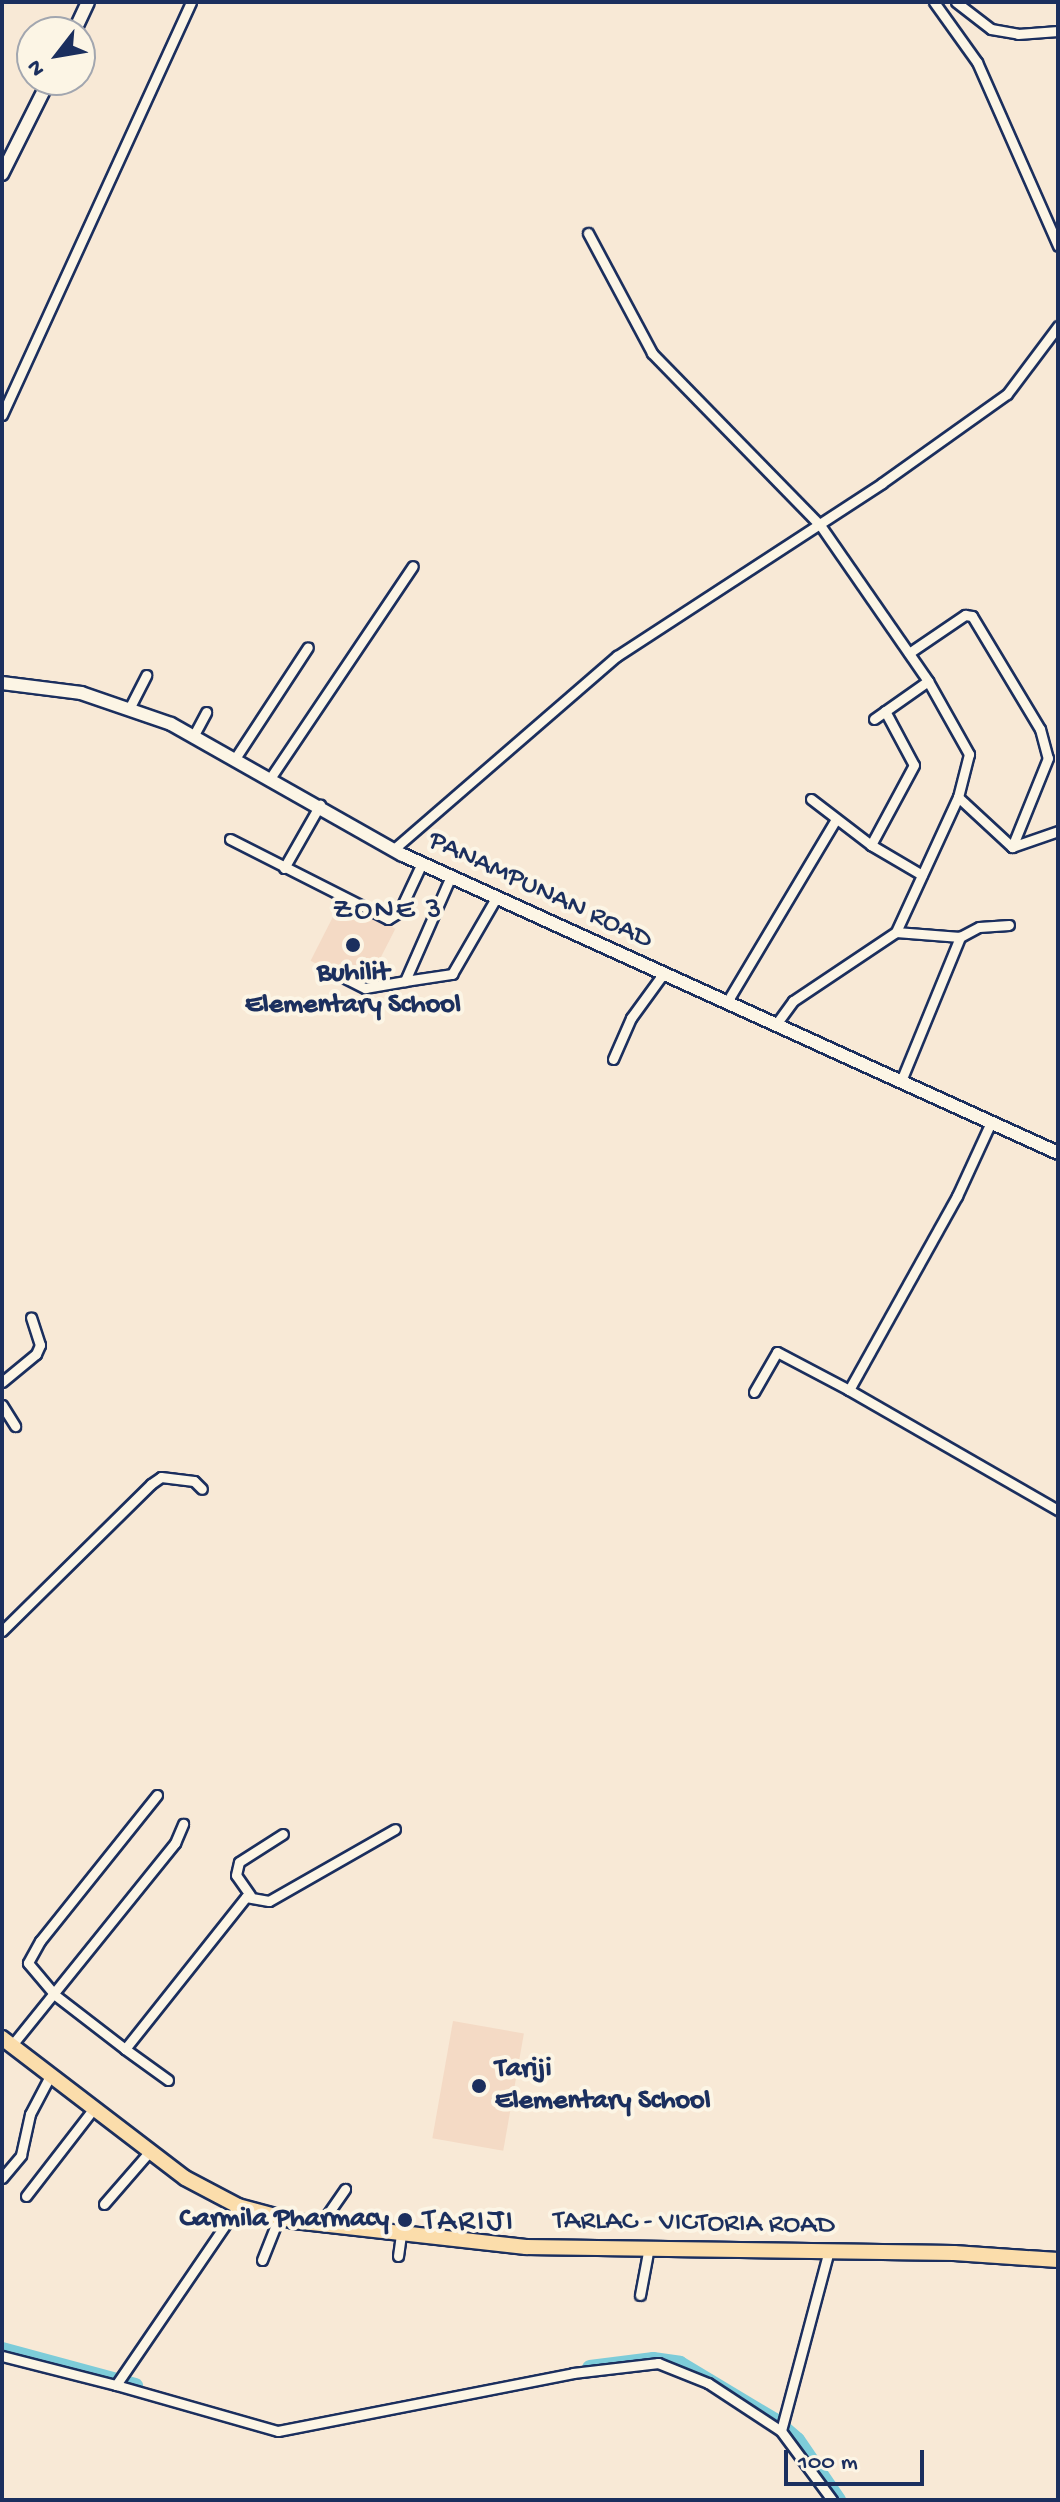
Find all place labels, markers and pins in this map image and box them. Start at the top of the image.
marker: Buhilit Elementary School [344,936,362,954]
place label: Buhilit Elementary School [245,957,461,1023]
place label: Tariji Elementary School [495,2053,711,2119]
marker: Tariji Elementary School [470,2077,488,2095]
place label: Carmila Pharmacy [179,2203,389,2237]
marker: Carmila Pharmacy [396,2211,414,2229]

